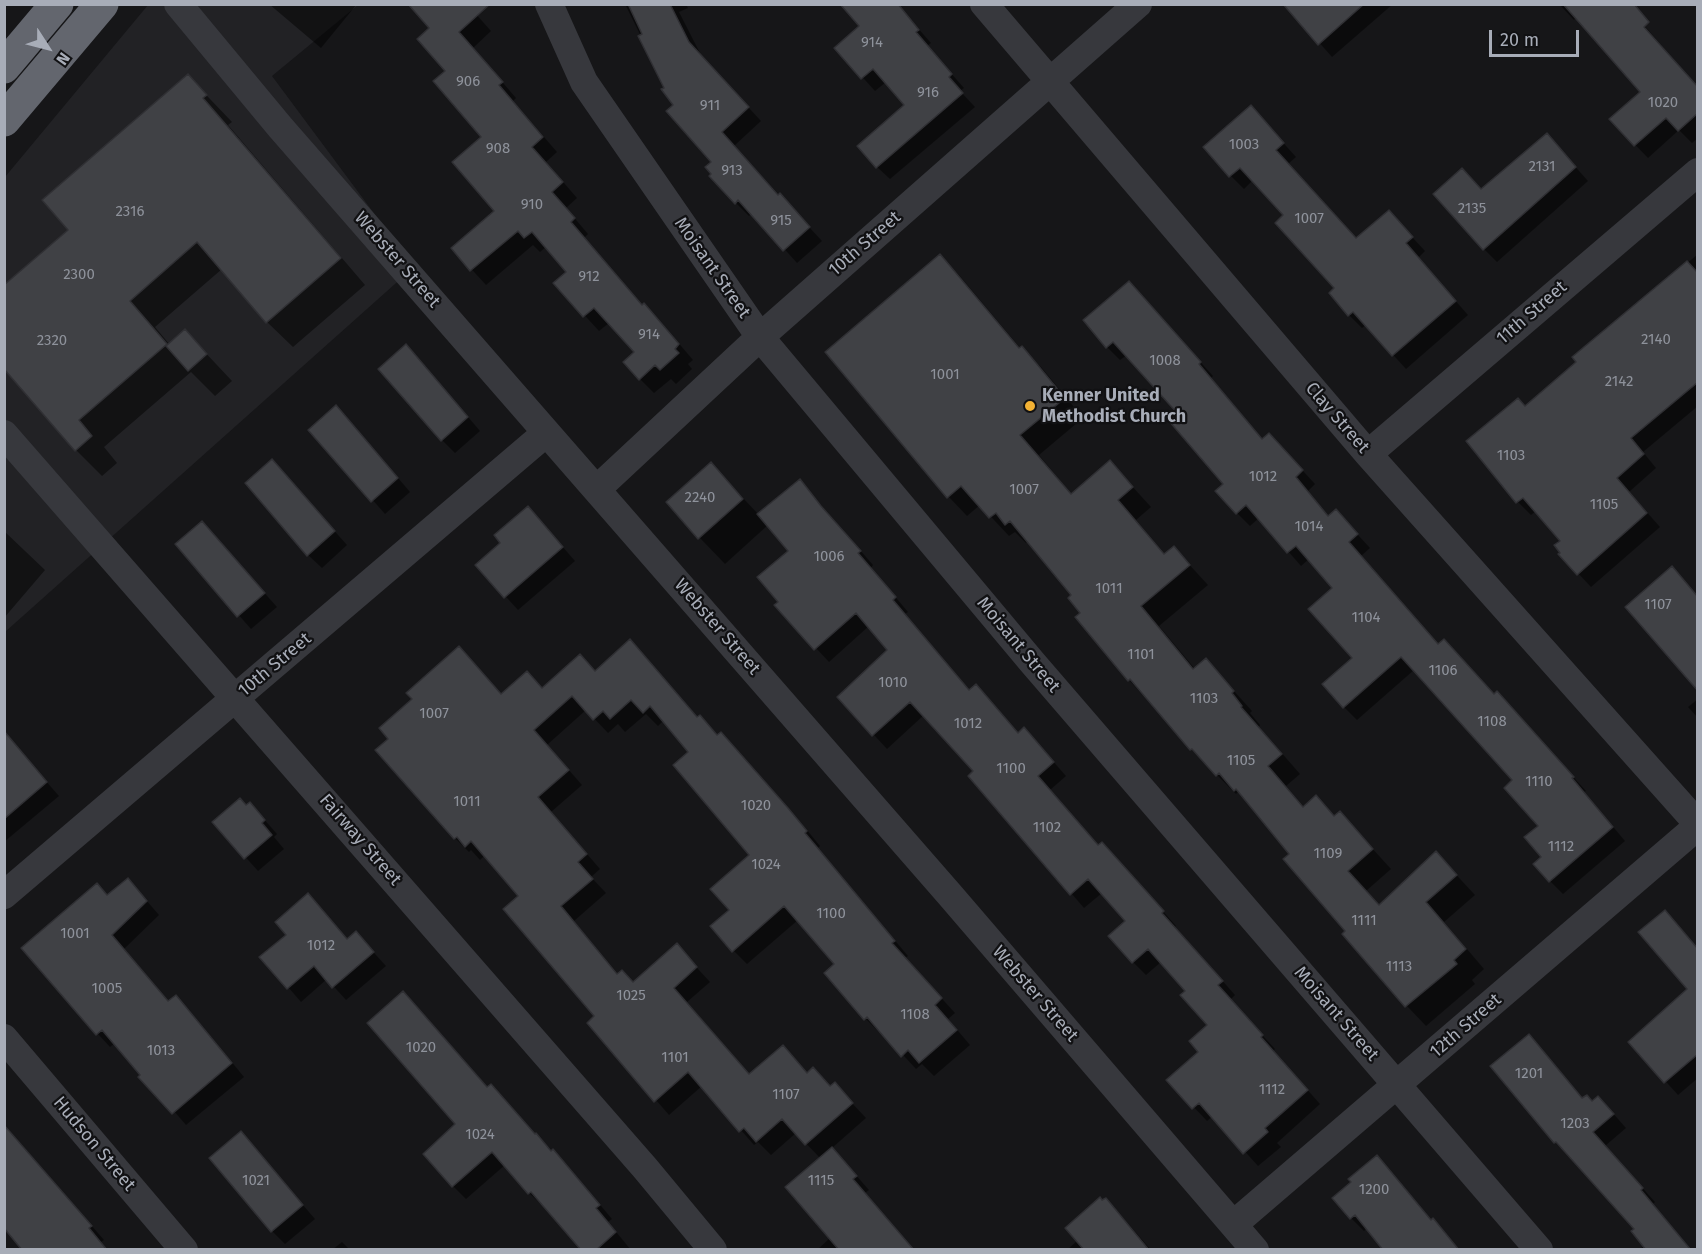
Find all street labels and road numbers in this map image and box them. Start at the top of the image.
street label: 10th Street [825,207,905,281]
street label: Webster Street [349,208,445,312]
street label: Moisant Street [669,213,755,323]
street label: 11th Street [1492,277,1572,349]
street label: Clay Street [1300,378,1374,458]
street label: Webster Street [669,575,765,679]
street label: Moisant Street [972,593,1064,697]
street label: 10th Street [234,628,316,702]
street label: Fairway Street [314,790,406,890]
street label: Webster Street [987,942,1083,1046]
street label: Moisant Street [1289,962,1383,1066]
street label: 12th Street [1426,989,1506,1063]
street label: Hudson Street [48,1092,140,1196]

